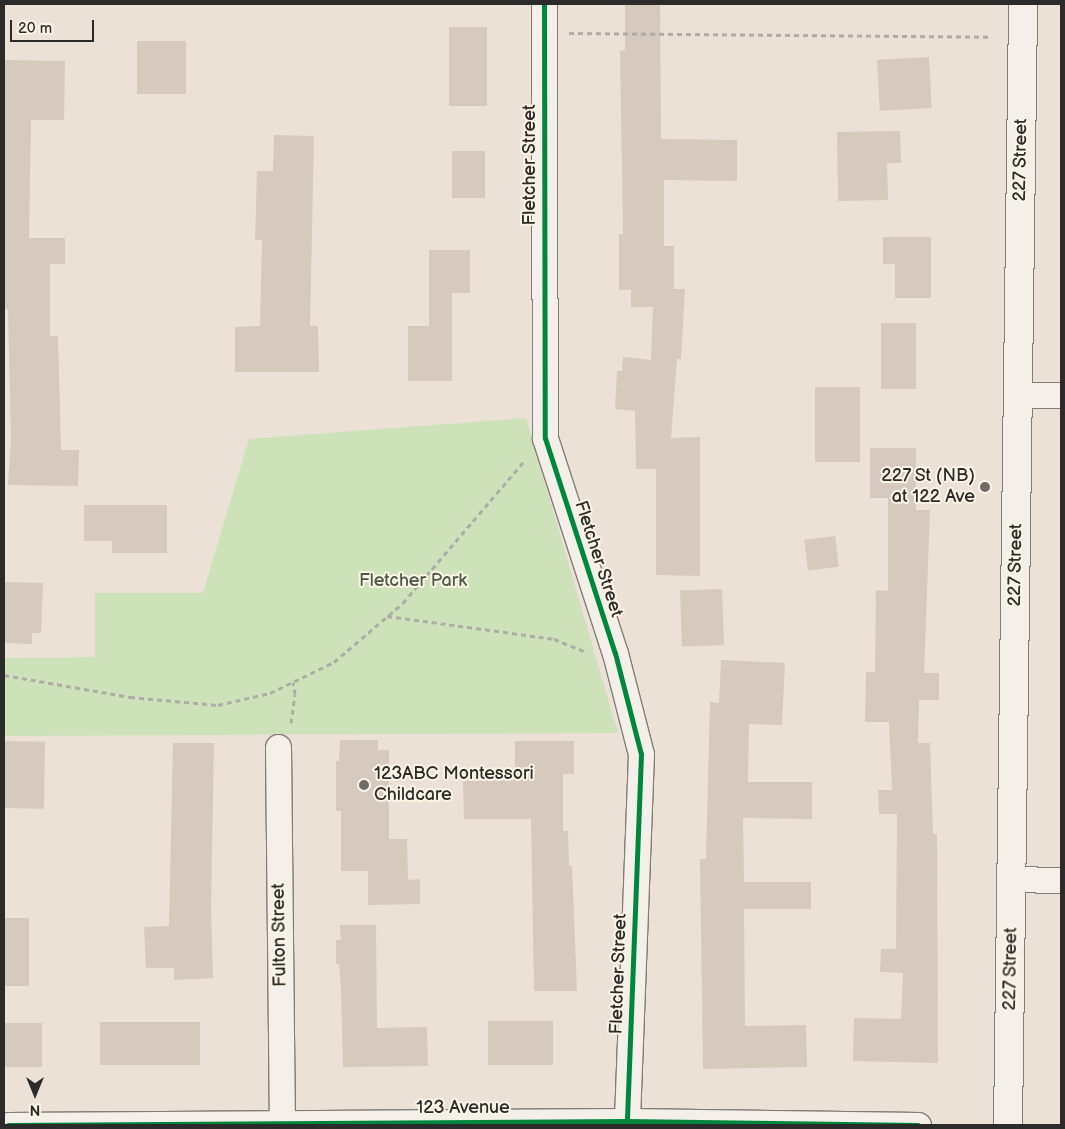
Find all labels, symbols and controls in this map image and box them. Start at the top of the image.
scale bar [12,10,96,42]
text: 20 m [18,19,52,38]
street label: Fletcher Street [519,104,541,226]
street label: 227 Street [1009,118,1033,202]
place label: 227 St (NB) at 122 Ave [880,466,975,508]
marker: 227 St (NB) at 122 Ave [979,481,991,493]
street label: Fletcher Street [569,498,627,620]
street label: 227 Street [1004,523,1028,607]
park label: Fletcher Park [359,570,467,592]
place label: 123ABC Montessori Childcare [374,764,534,806]
marker: 123ABC Montessori Childcare [358,779,370,791]
street label: Fulton Street [268,883,292,987]
street label: Fletcher Street [606,913,632,1035]
street label: 227 Street [999,927,1023,1011]
north arrow [10,1069,60,1119]
street label: 123 Avenue [416,1097,510,1119]
text: N [30,1101,40,1118]

